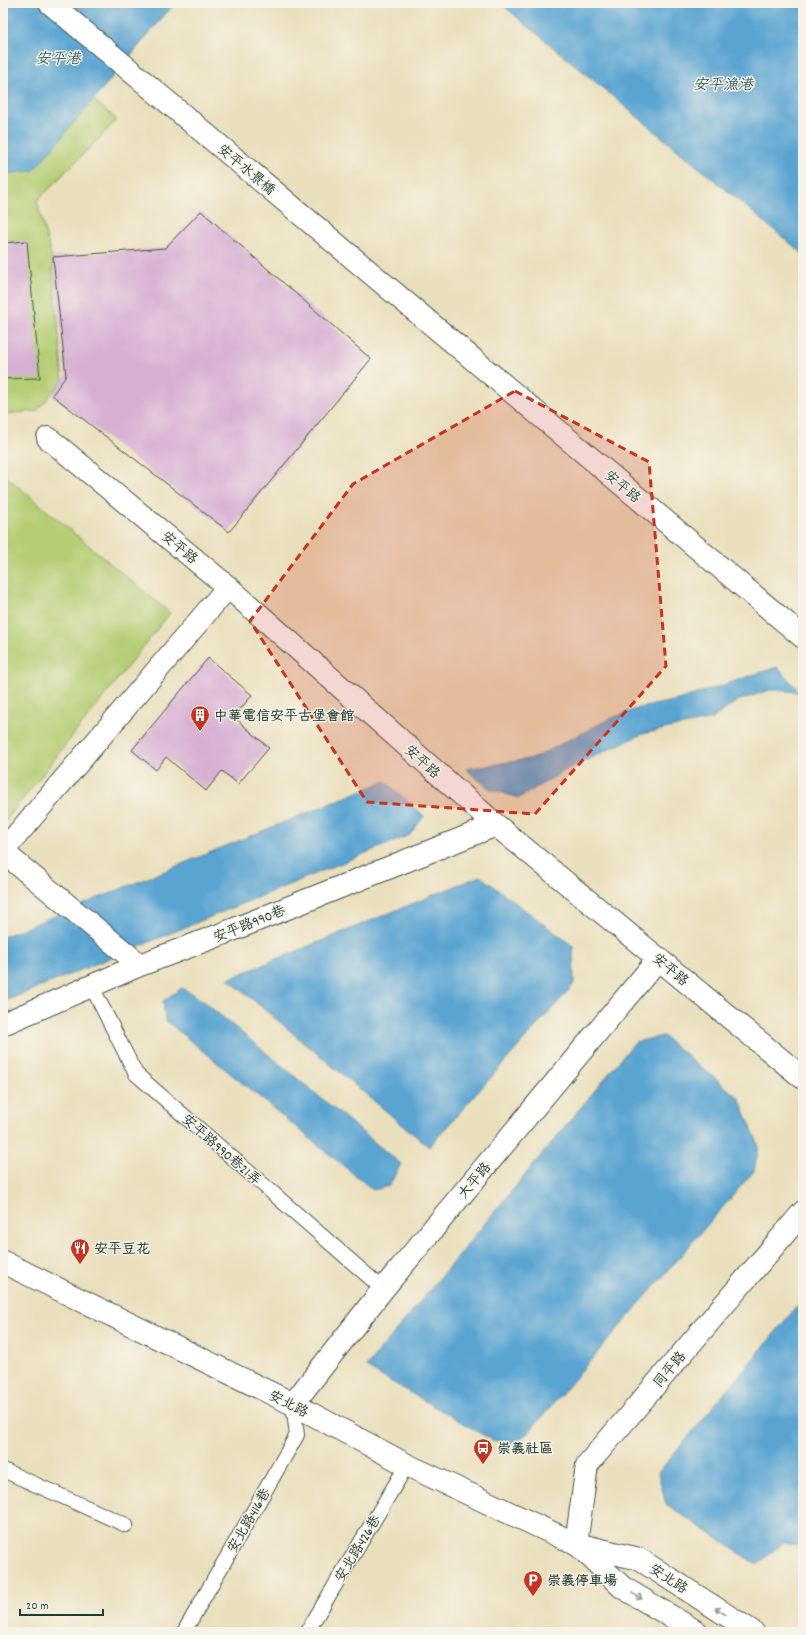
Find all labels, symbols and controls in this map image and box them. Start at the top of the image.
water label: 安平港 [35,49,82,71]
water label: 安平漁港 [693,75,755,97]
street label: 安平水景橋 [212,140,279,201]
street label: 安平路 [599,466,644,509]
street label: 安平路 [156,527,201,570]
building icon: 中華電信安平古堡會館 [189,704,211,732]
place label: 中華電信安平古堡會館 [214,707,354,727]
street label: 安平路 [399,741,444,784]
street label: 安平路990巷 [211,901,290,948]
street label: 安平路 [647,949,692,992]
street label: 安平路990巷21弄 [177,1110,265,1191]
street label: 大平路 [454,1159,497,1204]
restaurant icon: 安平豆花 [69,1237,91,1265]
place label: 安平豆花 [94,1240,150,1260]
street label: 同平路 [649,1348,692,1393]
street label: 安北路 [265,1386,311,1423]
bus stop icon: 崇義社區 [472,1437,494,1465]
place label: 崇義社區 [497,1440,553,1460]
street label: 安北路416巷 [223,1484,277,1557]
street label: 安北路426巷 [331,1511,387,1586]
street label: 安北路 [645,1560,691,1600]
parking icon: 崇義停車場 [522,1569,544,1597]
place label: 崇義停車場 [547,1572,617,1592]
scale bar [20,1591,103,1617]
one-way arrow [631,1592,642,1600]
text: 20 m [26,1598,49,1615]
one-way arrow [715,1607,726,1615]

